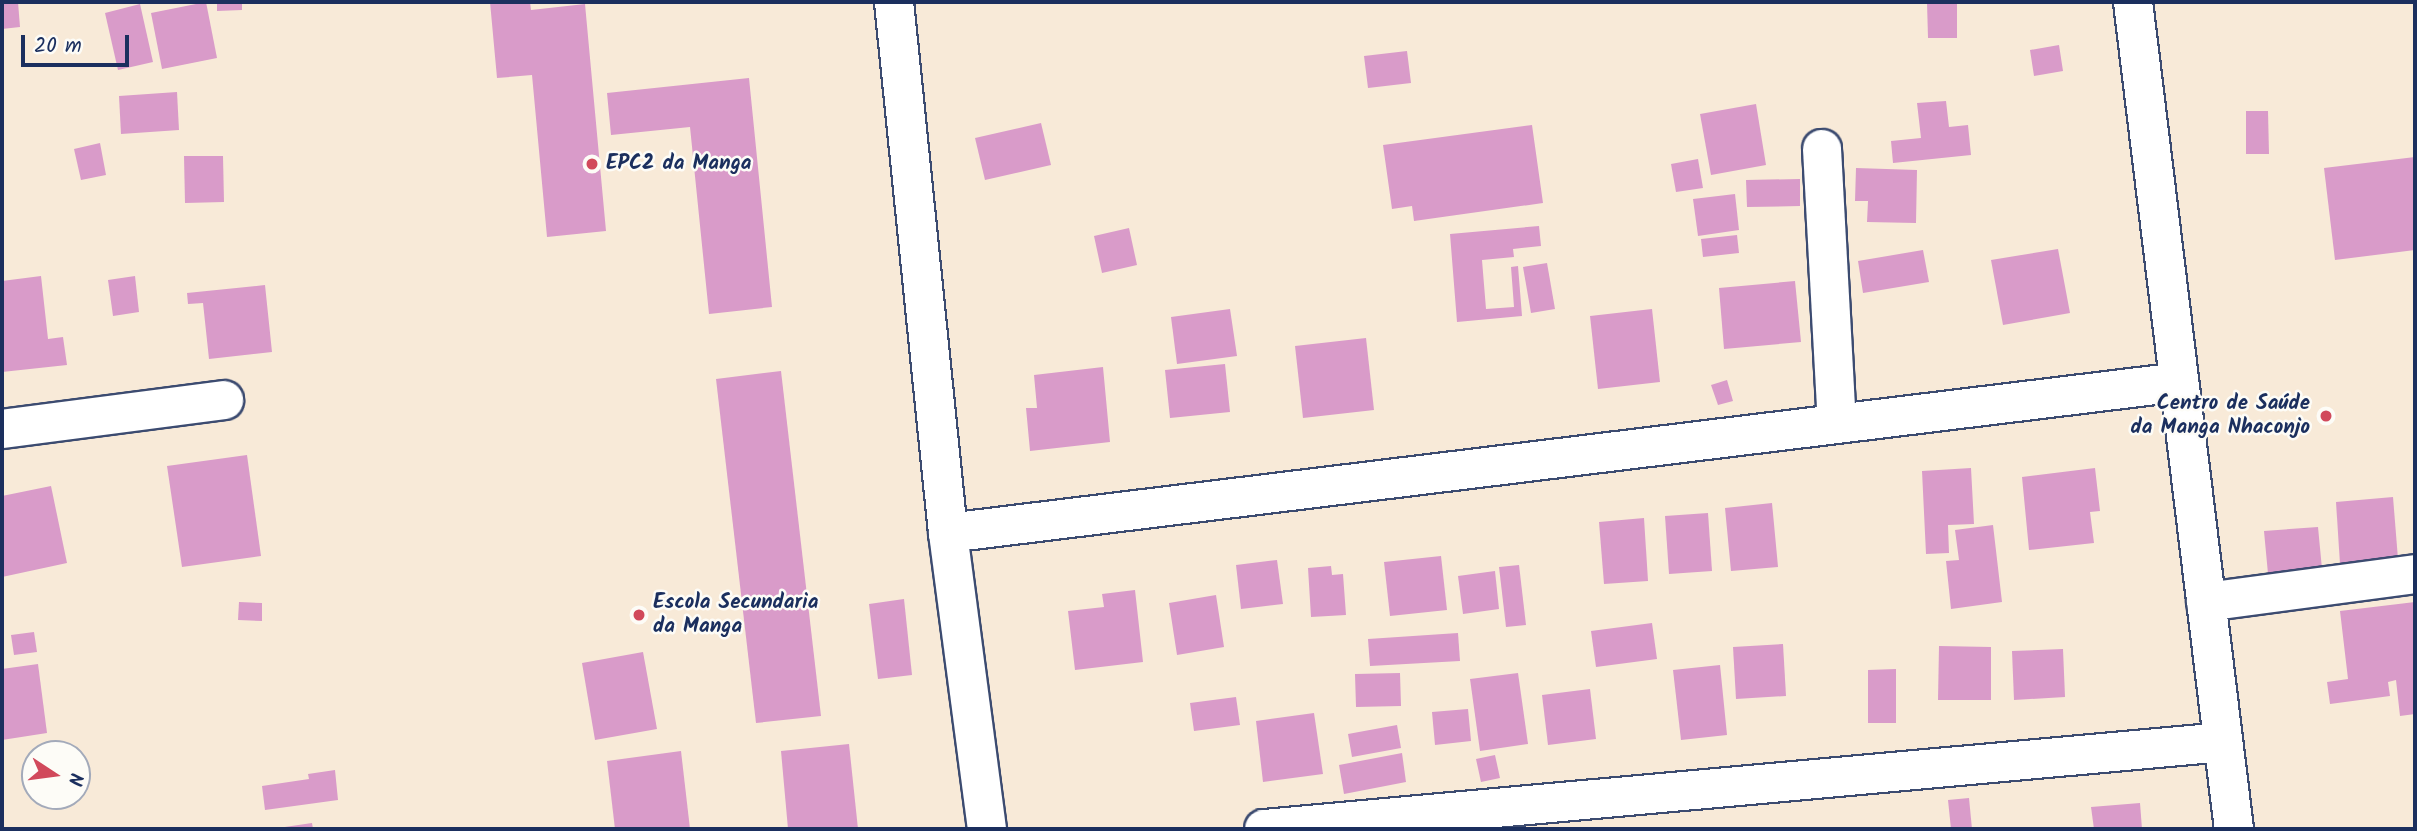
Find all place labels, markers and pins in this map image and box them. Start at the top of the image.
place label: EPC2 da Manga [606,151,752,177]
marker: EPC2 da Manga [584,156,600,172]
place label: Centro de Saúde da Manga Nhaconjo [2130,391,2310,441]
marker: Centro de Saúde da Manga Nhaconjo [2316,406,2336,426]
place label: Escola Secundaria da Manga [653,590,818,640]
marker: Escola Secundaria da Manga [631,607,647,623]

